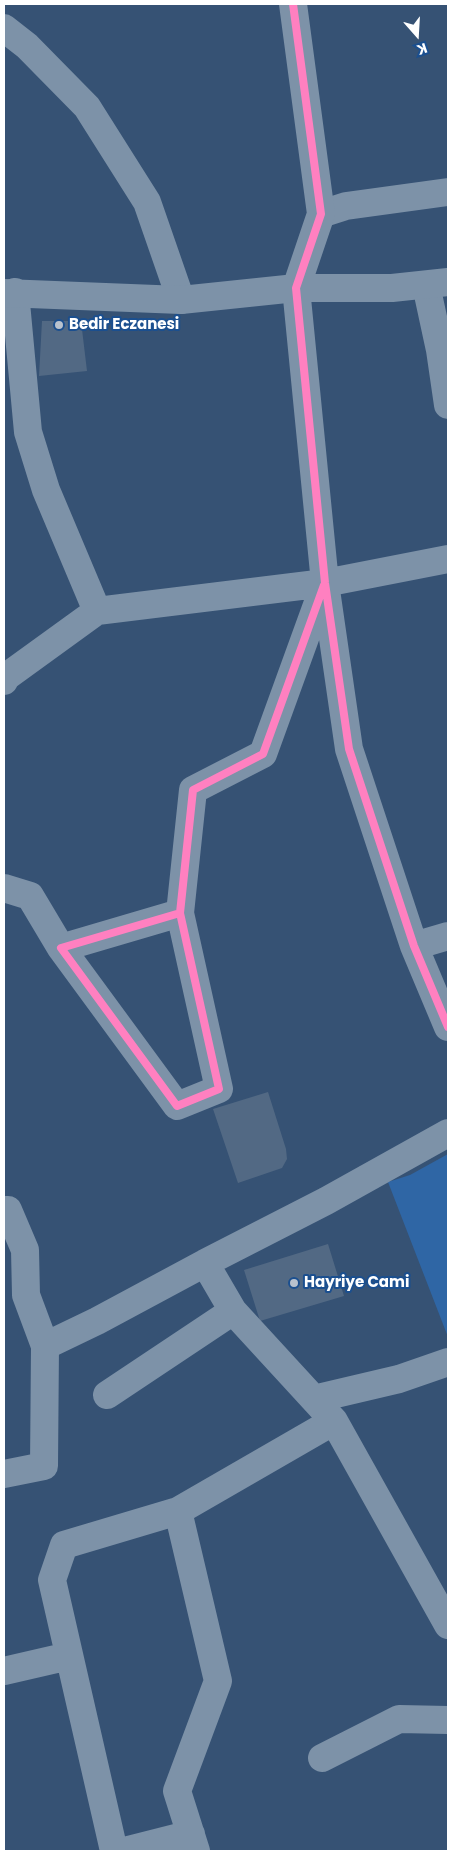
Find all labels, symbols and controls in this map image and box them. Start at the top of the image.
north arrow [392,10,442,60]
text: K [414,38,430,60]
place label: Bedir Eczanesi [69,316,179,334]
marker: Bedir Eczanesi [53,319,65,331]
place label: Hayriye Cami [304,1274,409,1292]
marker: Hayriye Cami [288,1277,300,1289]

